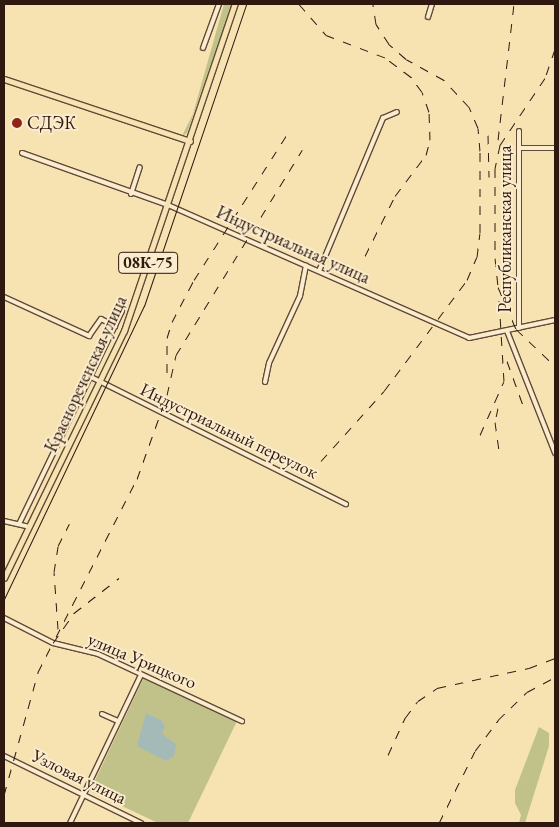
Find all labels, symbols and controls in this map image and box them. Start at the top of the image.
place label: СДЭК [27,112,76,134]
marker: СДЭК [11,117,23,129]
street label: Республиканская улица [494,145,516,313]
street label: Индустриальная улица [213,201,373,289]
road number: 08К-75 [118,250,178,276]
street label: Краснореченская улица [40,292,132,456]
street label: Индустриальный переулок [136,378,322,484]
street label: улица Урицкого [84,628,200,694]
street label: Узловая улица [28,745,130,809]

